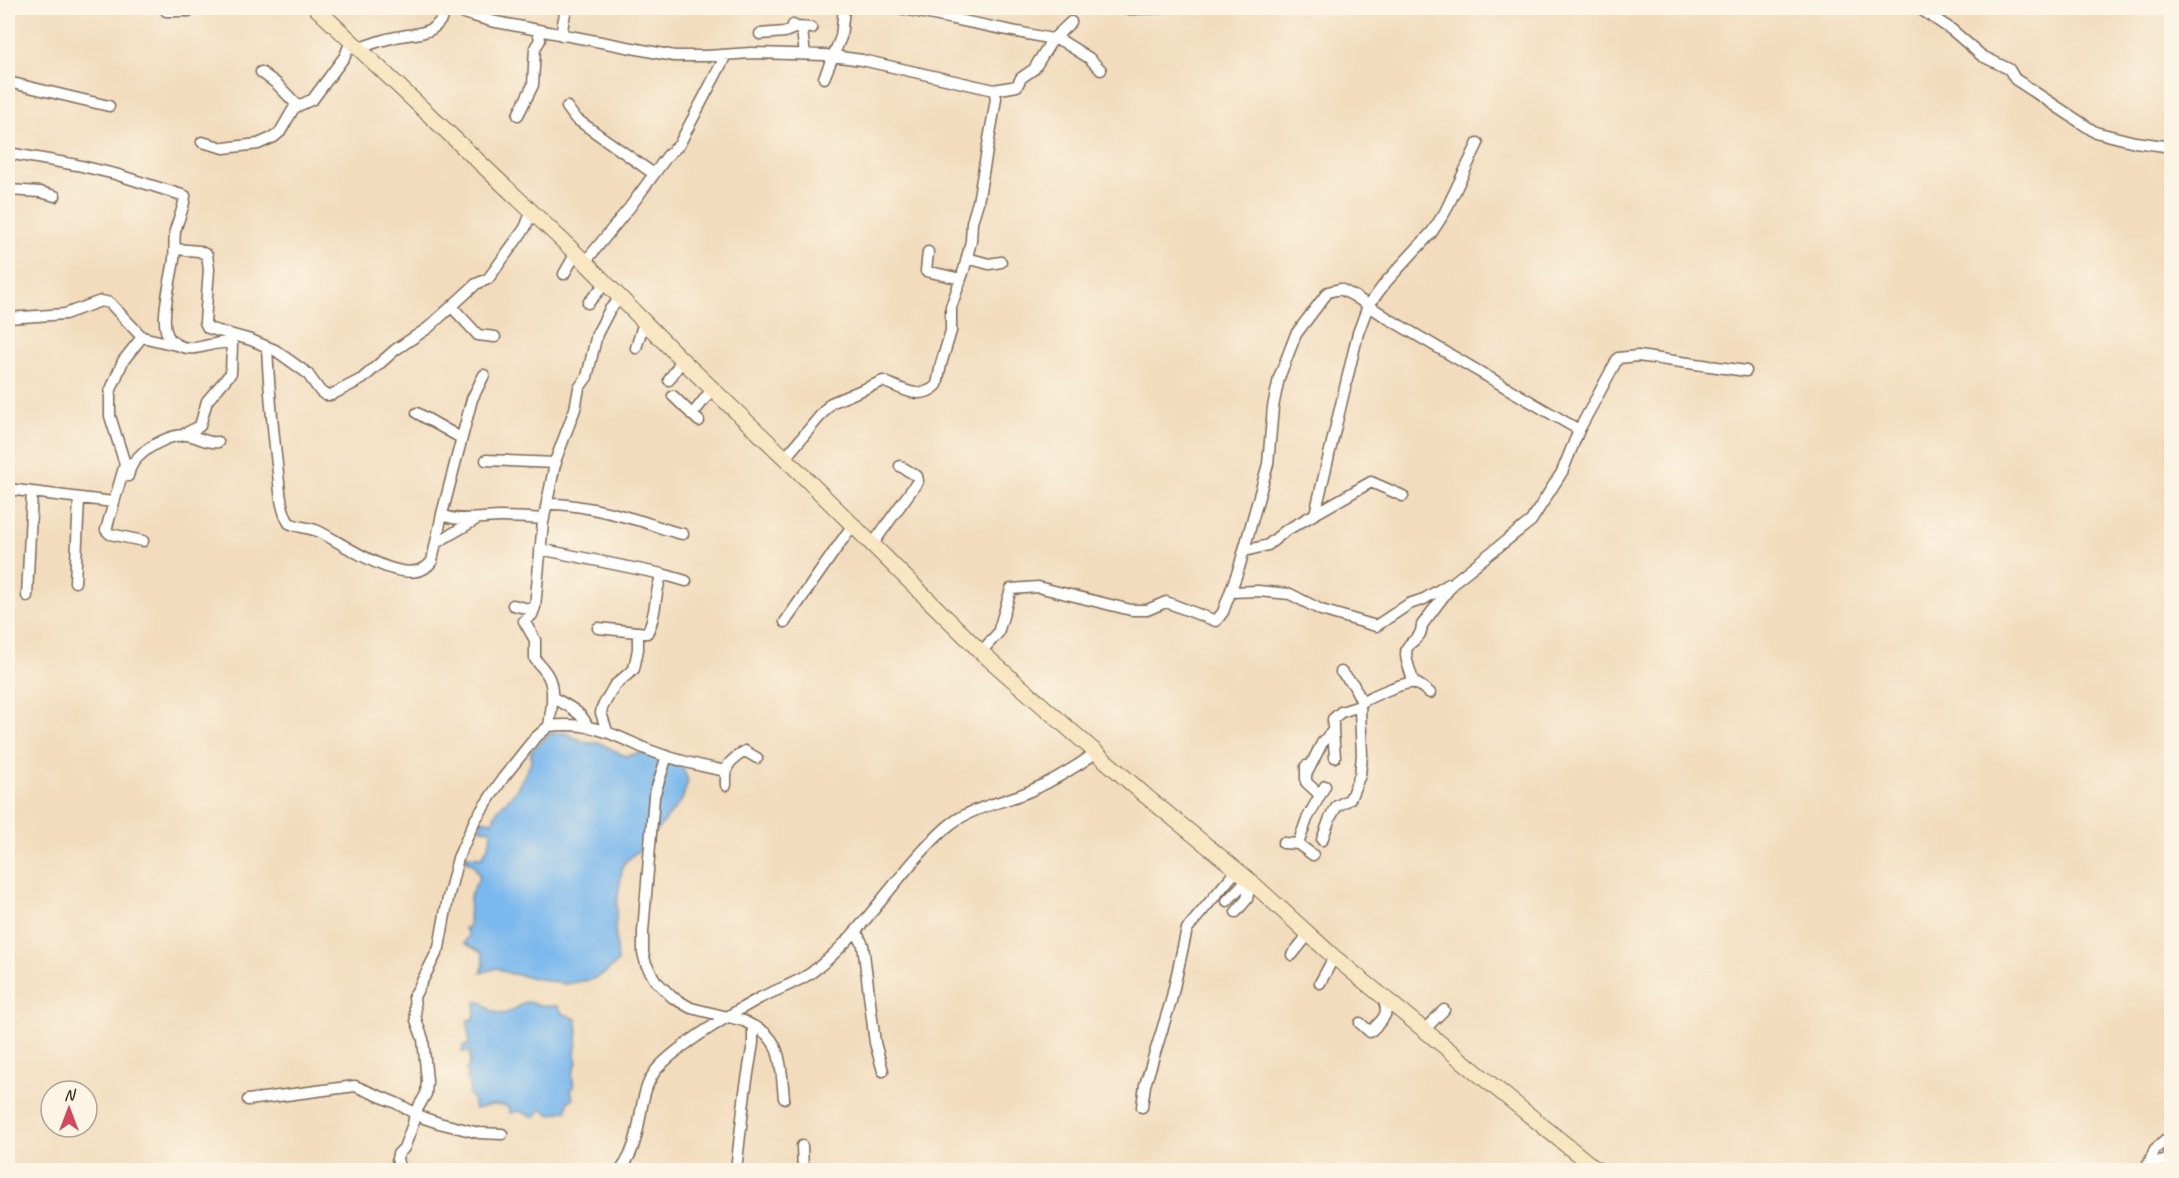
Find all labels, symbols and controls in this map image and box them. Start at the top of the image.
north arrow [39,1079,99,1139]
text: N [64,1085,77,1105]

